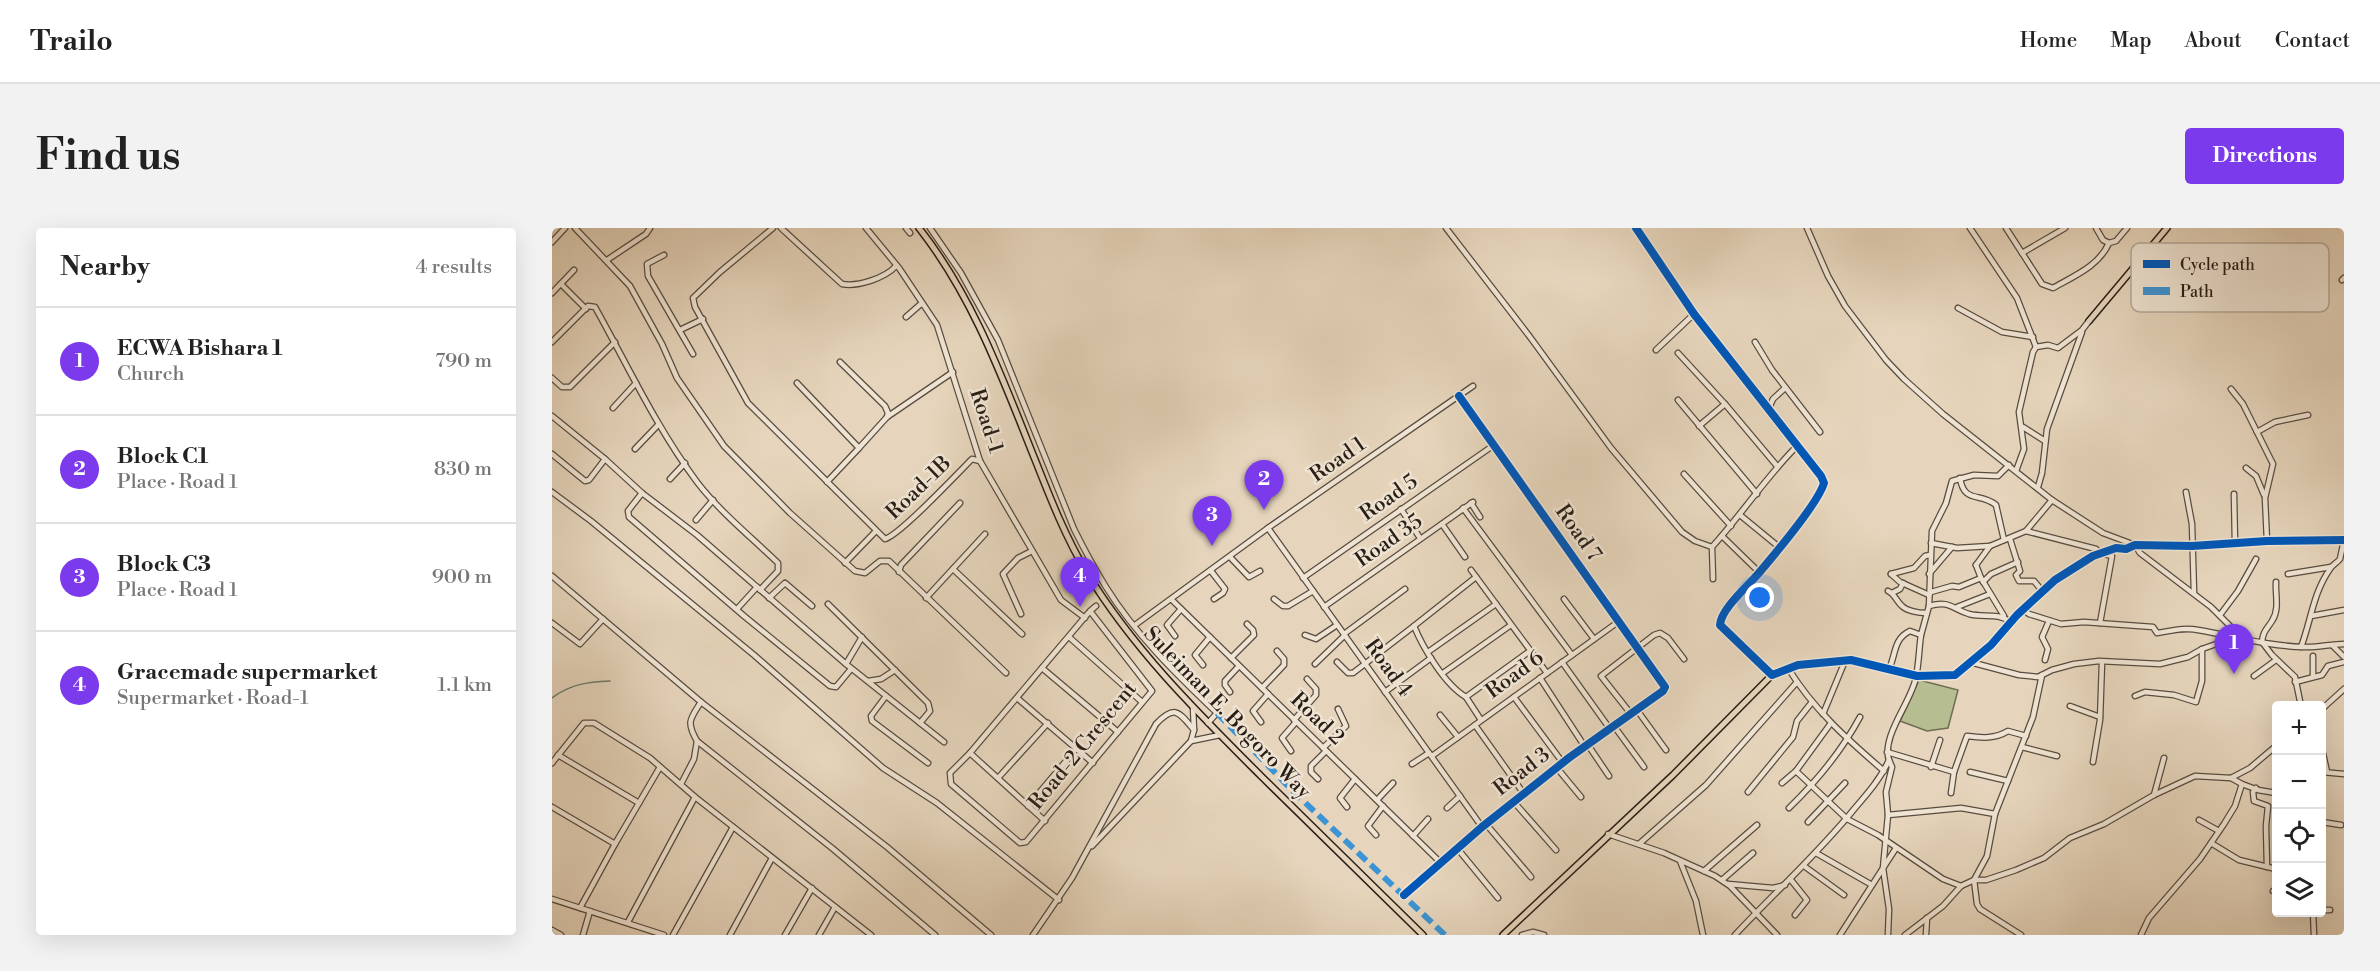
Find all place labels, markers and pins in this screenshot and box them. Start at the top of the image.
pin: 2 [1244,460,1284,510]
pin: 3 [1192,496,1232,546]
pin: 4 [1060,558,1100,607]
pin: 1 [2214,624,2254,674]

